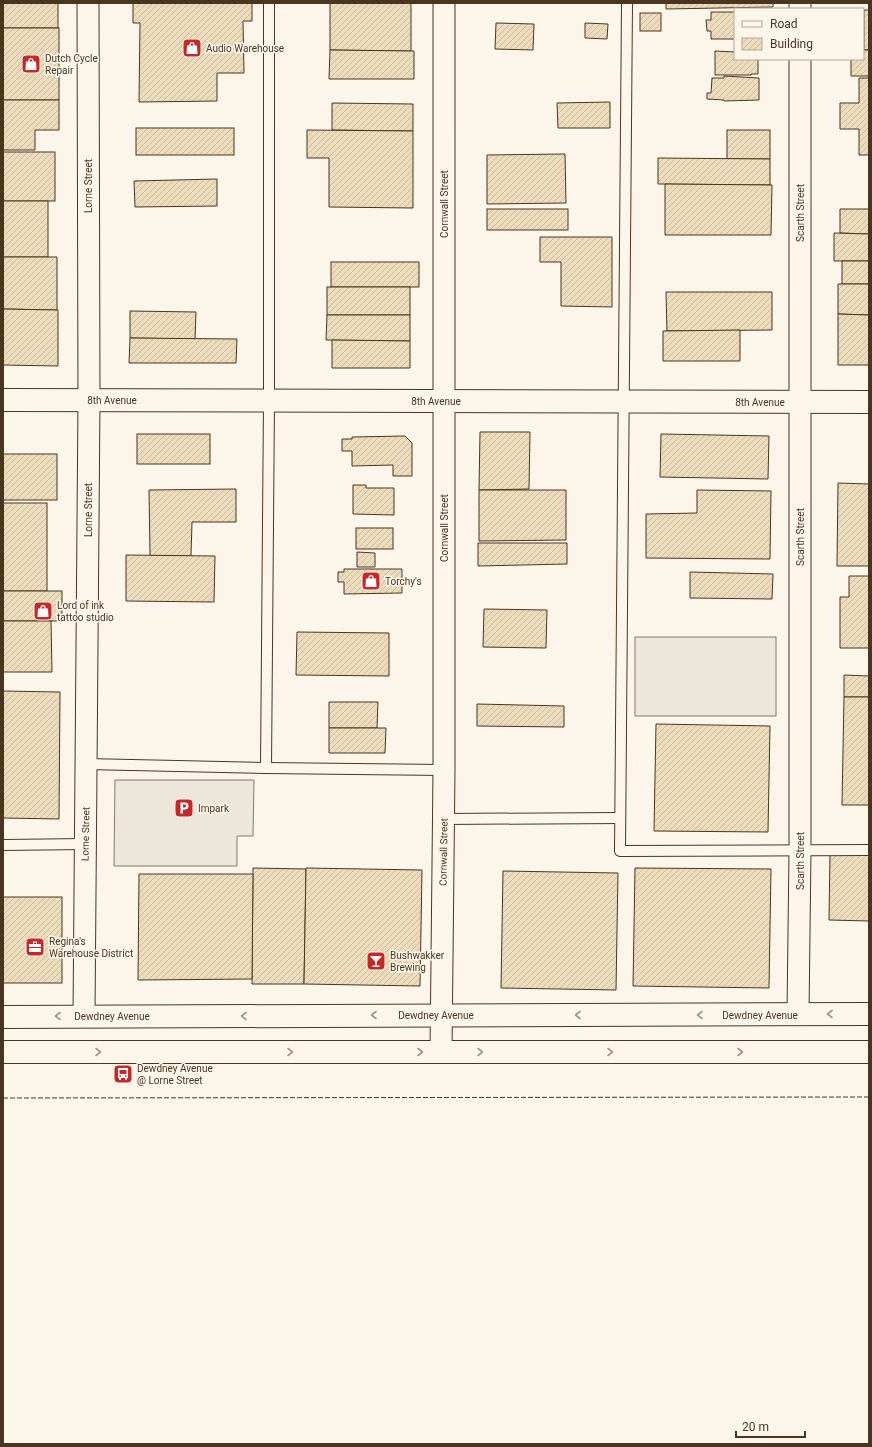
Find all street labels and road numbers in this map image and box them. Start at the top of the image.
street label: Lorne Street [83,159,94,213]
street label: Cornwall Street [439,170,450,238]
street label: Scarth Street [795,184,806,242]
street label: 8th Avenue [87,395,137,406]
street label: 8th Avenue [411,396,461,407]
street label: 8th Avenue [735,397,785,408]
street label: Lorne Street [83,483,94,537]
street label: Cornwall Street [439,494,450,562]
street label: Scarth Street [795,508,806,566]
street label: Lorne Street [80,807,91,861]
street label: Cornwall Street [437,818,450,886]
street label: Scarth Street [795,832,806,890]
street label: Dewdney Avenue [398,1010,474,1021]
street label: Dewdney Avenue [722,1010,798,1021]
street label: Dewdney Avenue [74,1011,150,1022]

